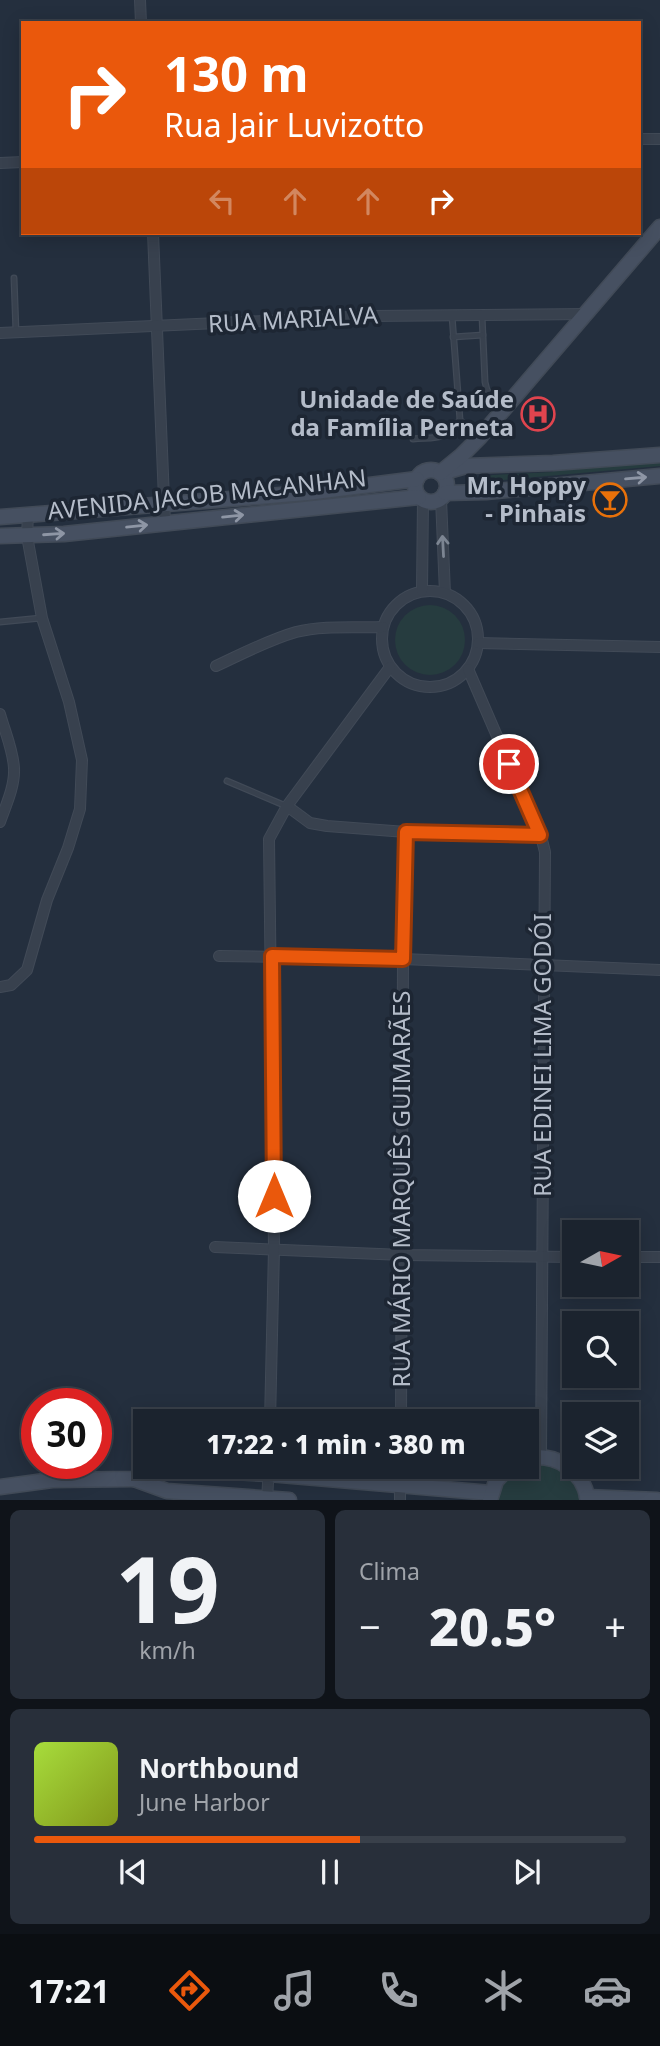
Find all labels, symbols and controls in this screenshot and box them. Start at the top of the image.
text: 130 m [164,40,309,106]
icon: right [49,49,140,140]
text: Rua Jair Luvizotto [164,103,424,146]
icon: left [203,182,241,220]
icon: ahead [276,182,314,220]
icon: ahead [349,182,387,220]
icon: right [422,182,460,220]
street label: RUA MARIALVA [207,298,379,339]
place label: Unidade de Saúde da Família Perneta [290,382,514,443]
hospital icon: Unidade de Saúde da Família Perneta [519,395,557,433]
street label: AVENIDA JACOB MACANHAN [46,460,368,527]
place label: Mr. Hoppy - Pinhais [467,468,586,529]
one-way arrow [624,471,646,484]
bar icon: Mr. Hoppy - Pinhais [591,481,629,519]
one-way arrow [221,509,243,522]
one-way arrow [125,519,147,532]
one-way arrow [43,527,65,540]
one-way arrow [436,535,449,558]
pin [479,734,539,794]
icon: arrive [490,745,528,783]
street label: RUA EDINEI LIMA GODÓI [525,913,558,1197]
street label: RUA MÁRIO MARQUÊS GUIMARÃES [384,990,417,1388]
position arrow [237,1159,311,1233]
north arrow [562,1220,639,1297]
map controls [562,1220,639,1479]
button: search [562,1311,639,1388]
speed limit sign: 30 [21,1388,112,1479]
button: layers [562,1402,639,1479]
text: 17:22 · 1 min · 380 m [206,1426,466,1462]
text: 19 [115,1526,220,1650]
text: Clima [359,1555,420,1587]
text: 20.5° [429,1590,556,1661]
text: − [359,1600,381,1652]
text: + [604,1600,626,1652]
text: km/h [139,1634,196,1666]
text: Northbound [139,1750,299,1786]
text: June Harbor [139,1786,270,1818]
icon: previous [114,1853,152,1891]
icon: pause [311,1853,349,1891]
icon: next [508,1853,546,1891]
icon: directions [165,1966,214,2015]
icon: music [270,1966,319,2015]
icon: phone [374,1966,423,2015]
icon: climate [479,1966,528,2015]
icon: car [583,1966,632,2015]
text: 17:21 [28,1969,110,2012]

